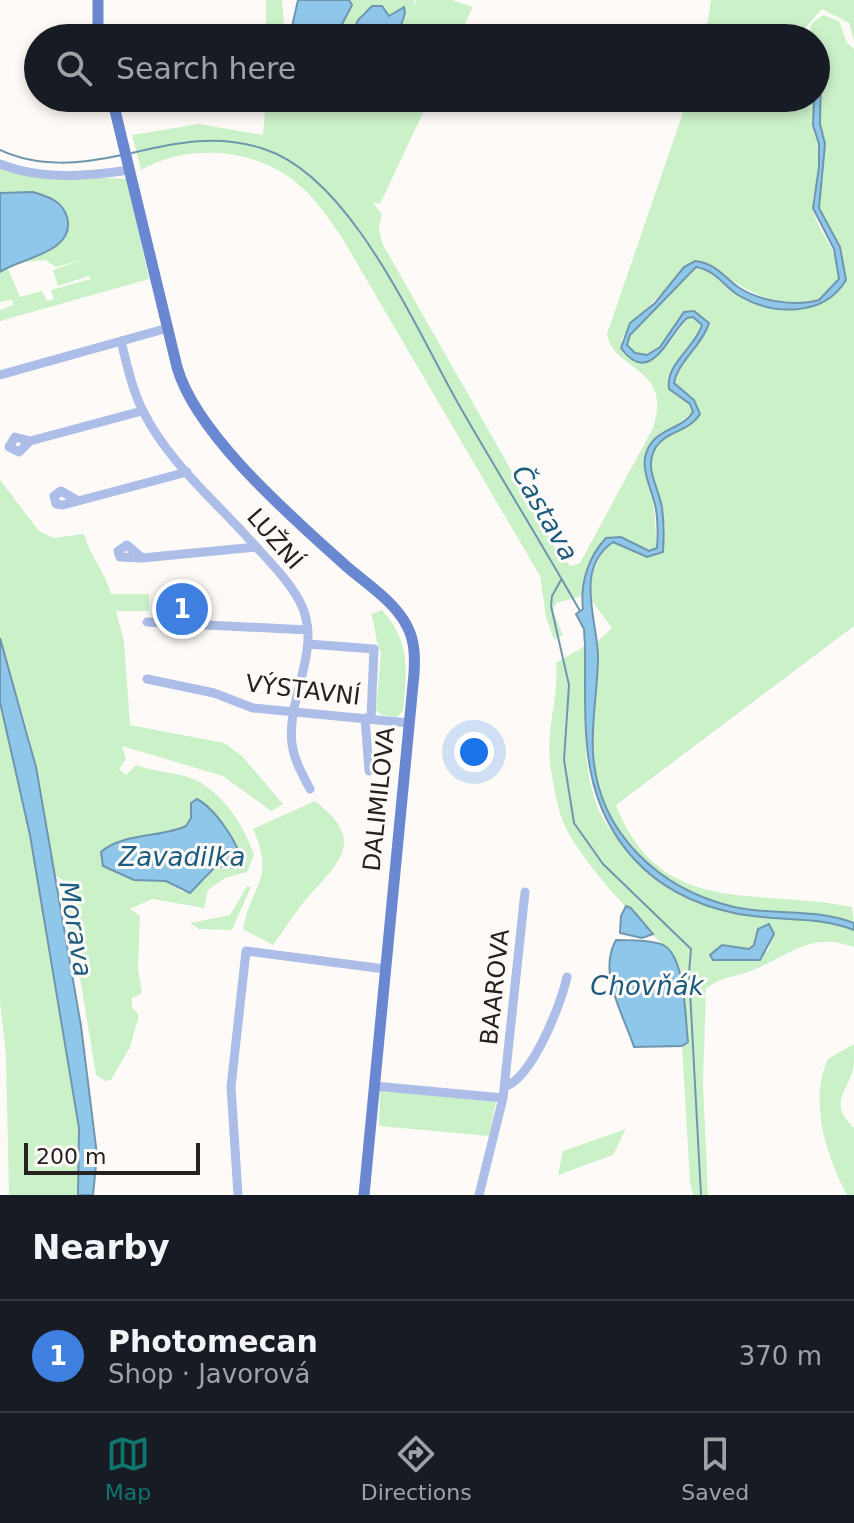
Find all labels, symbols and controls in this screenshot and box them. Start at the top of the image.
search box [24,24,830,112]
icon: search [52,46,96,90]
text: Search here [116,51,296,86]
water label: Častava [506,459,585,566]
street label: LUŽNÍ [241,502,310,575]
pin: 1 [156,579,208,639]
street label: VÝSTAVNÍ [244,668,362,711]
street label: DALIMILOVA [357,725,401,873]
your location [454,732,494,772]
water label: Zavadilka [117,842,246,872]
water label: Morava [54,879,98,979]
street label: BAAROVA [475,927,515,1046]
water label: Chovňák [590,971,705,1001]
scale bar [24,1139,200,1175]
text: 200 m [36,1144,106,1169]
text: Nearby [32,1227,170,1267]
text: Photomecan [108,1324,318,1359]
text: 1 [49,1341,67,1371]
text: 370 m [739,1341,822,1371]
text: Shop · Javorová [108,1359,310,1389]
tab: Map [105,1432,151,1505]
tab: Directions [361,1432,472,1505]
tab: Saved [681,1432,749,1505]

